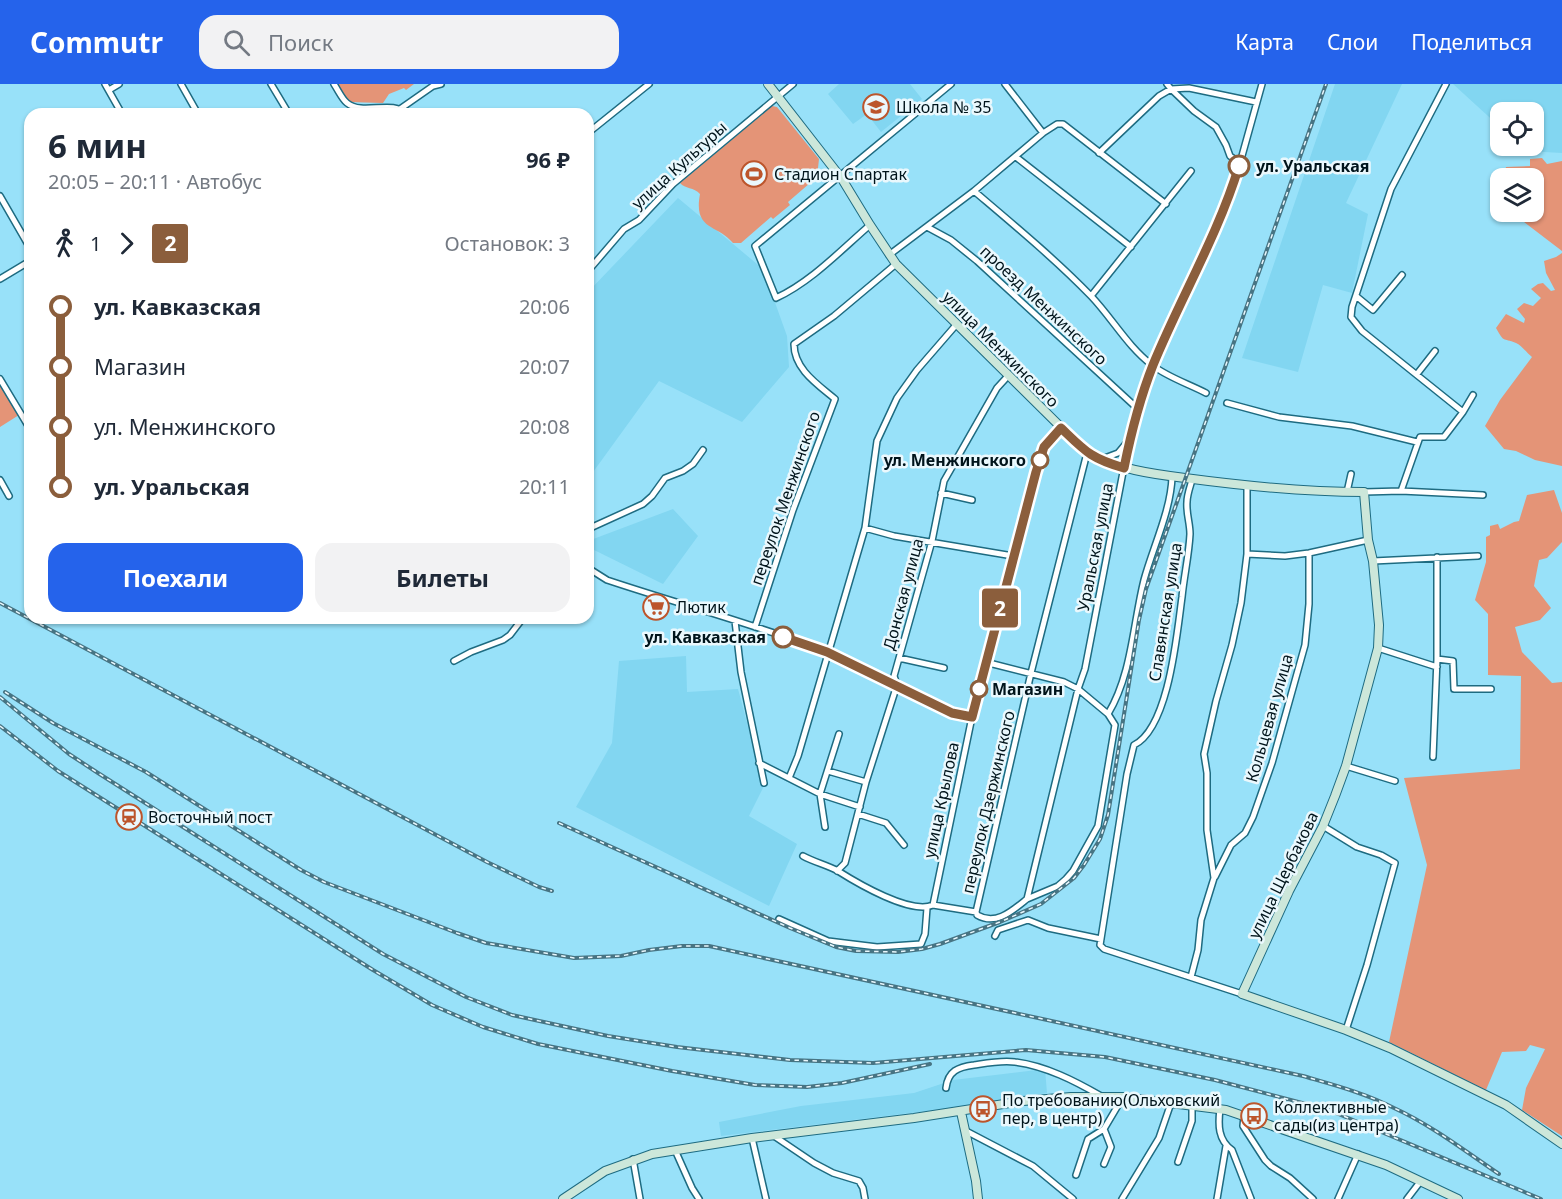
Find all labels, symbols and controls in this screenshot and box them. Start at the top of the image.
search box [199,15,619,69]
text: Commutr [30,23,163,61]
icon: search [220,26,253,59]
text: Поиск [268,27,333,57]
text: Карта [1235,28,1294,56]
text: Слои [1327,28,1378,56]
text: Поделиться [1411,28,1532,56]
school or university icon: Школа № 35 [861,92,891,122]
place label: Школа № 35 [896,96,991,118]
map controls [1490,102,1544,222]
button: locate [1490,102,1544,156]
street label: улица Культуры [627,116,731,214]
text: 6 мин [48,123,147,168]
text: 96 ₽ [526,144,570,174]
marker: ул. Уральская [1228,155,1250,177]
place label: ул. Уральская [1255,155,1369,177]
sports icon: Стадион Спартак [739,159,769,189]
place label: Стадион Спартак [774,163,907,185]
text: 20:05 – 20:11 · Автобус [48,168,262,195]
button: layers [1490,168,1544,222]
icon: walk [48,227,81,260]
icon: forward [110,227,143,260]
text: 2 [164,229,176,257]
text: 1 [90,230,101,257]
text: Остановок: 3 [445,230,570,257]
street label: проезд Менжинского [976,240,1112,370]
street label: улица Менжинского [938,286,1064,412]
text: ул. Кавказская [94,291,261,321]
text: 20:06 [519,293,570,320]
text: Магазин [94,351,186,381]
text: 20:07 [519,353,570,380]
street label: переулок Менжинского [745,408,825,588]
text: ул. Менжинского [94,411,276,441]
text: 20:08 [519,413,570,440]
place label: ул. Менжинского [883,449,1026,471]
marker: ул. Менжинского [1031,451,1049,469]
text: ул. Уральская [94,471,250,501]
text: 20:11 [519,473,570,500]
street label: Уральская улица [1072,481,1118,613]
street label: Донская улица [878,536,928,652]
street label: Славянская улица [1143,541,1187,683]
button: Поехали [48,543,303,612]
button: Билеты [315,543,570,612]
line badge: 2 [980,588,1020,628]
supermarket icon: Лютик [641,592,671,622]
text: 2 [994,594,1006,622]
place label: Лютик [676,596,726,618]
place label: ул. Кавказская [644,626,766,648]
marker: ул. Кавказская [772,626,794,648]
street label: Кольцевая улица [1240,651,1298,785]
place label: Магазин [992,678,1063,700]
marker: Магазин [970,680,988,698]
street label: переулок Дзержинского [956,708,1020,896]
street label: улица Крылова [918,740,964,860]
station icon: Восточный пост [114,802,144,832]
place label: Восточный пост [148,806,273,828]
street label: улица Щербакова [1243,808,1323,942]
place label: По требованию(Ольховский пер, в центр) [1002,1089,1220,1129]
bus stop icon: По требованию(Ольховский пер, в центр) [968,1094,998,1124]
place label: Коллективные сады(из центра) [1274,1096,1399,1136]
bus stop icon: Коллективные сады(из центра) [1239,1101,1269,1131]

